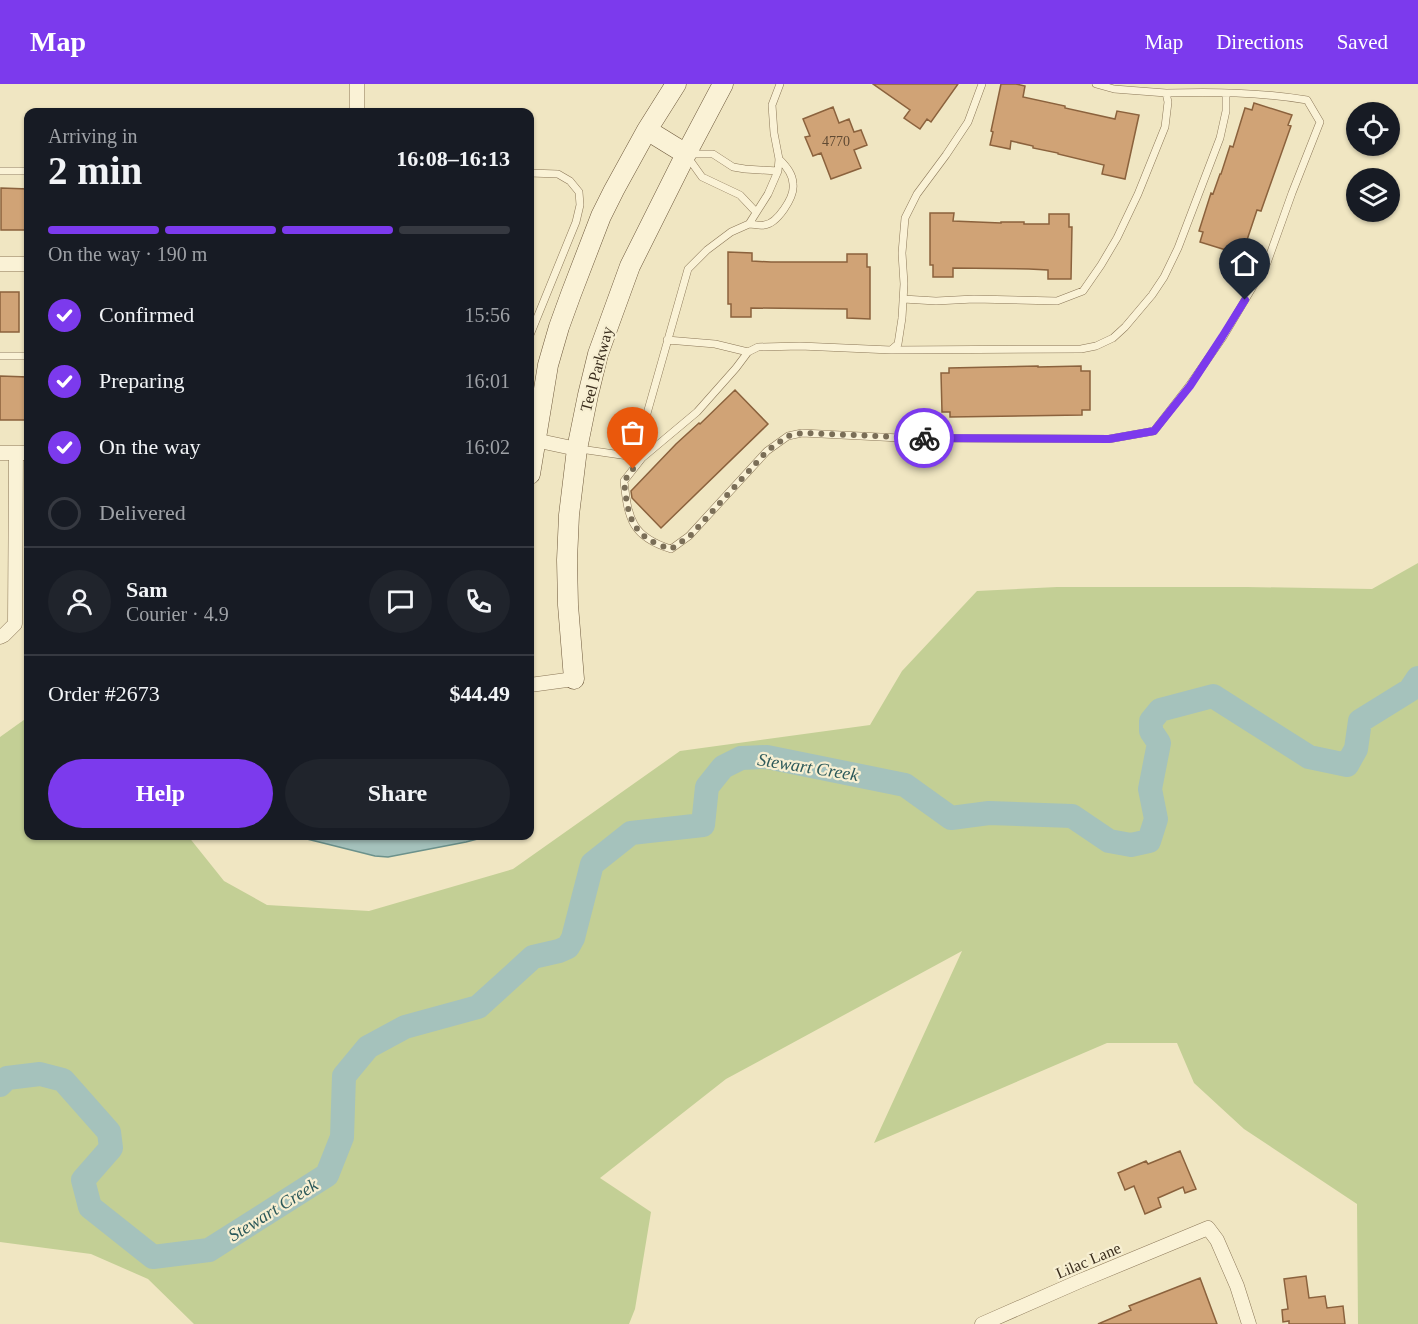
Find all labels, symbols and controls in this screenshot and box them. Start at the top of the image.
text: Map [30,26,86,57]
text: Map [1145,30,1183,54]
text: Directions [1216,30,1304,54]
text: Saved [1337,30,1388,54]
map controls [1346,102,1400,222]
button: locate [1346,102,1400,156]
text: Arriving in [48,125,137,147]
house number: 4770 [822,134,850,149]
text: 16:08–16:13 [396,146,510,171]
text: 2 min [48,149,142,192]
button: layers [1346,168,1400,222]
pin [1219,238,1270,300]
text: On the way · 190 m [48,243,207,265]
icon: home [1228,247,1261,280]
icon: check [48,299,81,332]
text: Confirmed [99,302,194,327]
text: 15:56 [464,304,510,326]
street label: Teel Parkway [577,325,617,414]
icon: check [48,365,81,398]
text: Preparing [99,368,185,393]
text: 16:01 [464,370,510,392]
pin [607,407,658,469]
courier [894,408,954,468]
icon: bag [616,416,649,449]
icon: bike [908,422,941,455]
icon: check [48,431,81,464]
text: On the way [99,434,200,459]
text: 16:02 [464,436,510,458]
text: Delivered [99,500,186,525]
button: person [48,570,111,633]
button: chat [369,570,432,633]
button: phone [447,570,510,633]
text: Sam [126,577,168,602]
text: Courier · 4.9 [126,603,229,625]
text: Order #2673 [48,681,160,706]
text: $44.49 [450,681,510,706]
water label: Stewart Creek [756,749,861,785]
button: Help [48,759,273,828]
button: Share [285,759,510,828]
water label: Stewart Creek [225,1174,322,1245]
street label: Lilac Lane [1053,1239,1123,1282]

